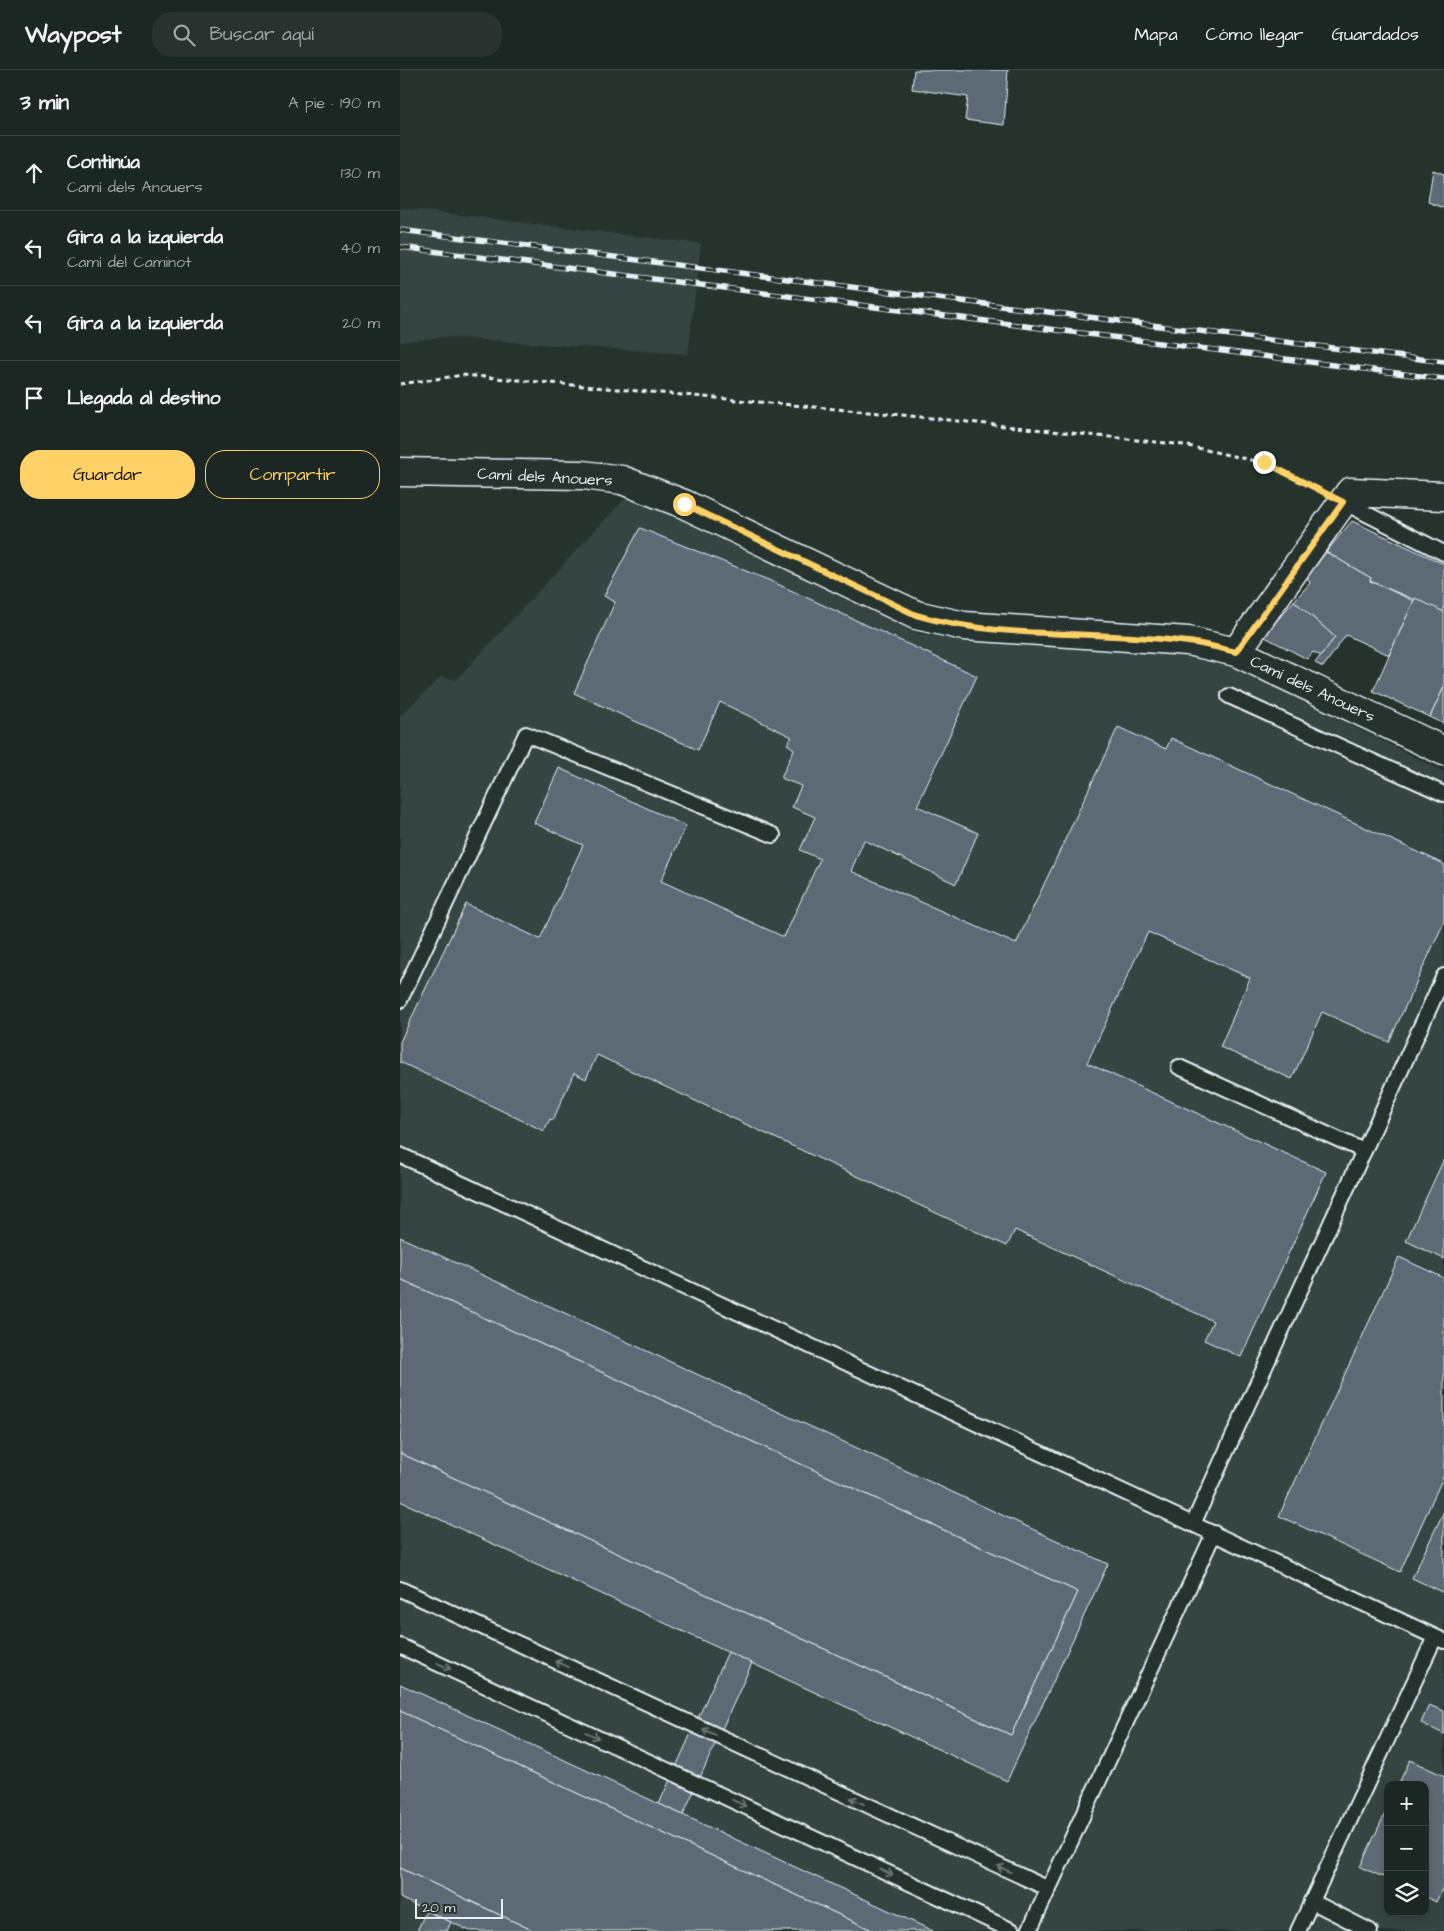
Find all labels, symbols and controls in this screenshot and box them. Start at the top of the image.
search box [152,12,502,57]
text: Waypost [25,18,122,52]
icon: search [170,21,198,49]
text: Buscar aquí [210,21,314,48]
text: Mapa [1134,22,1178,47]
text: Cómo llegar [1206,22,1304,47]
text: Guardados [1332,22,1419,47]
text: 3 min [20,88,69,117]
text: A pie · 190 m [288,92,380,114]
text: Continúa [67,149,140,176]
icon: ahead [20,159,48,187]
text: 130 m [341,162,380,184]
text: Camí dels Anouers [67,176,202,198]
text: Gira a la izquierda [67,224,223,251]
icon: left [20,234,48,262]
text: 40 m [340,237,380,259]
text: Camí del Caminot [67,251,191,273]
icon: left [20,309,48,337]
text: Gira a la izquierda [67,310,223,337]
text: 20 m [342,312,380,334]
icon: arrive [20,384,48,412]
text: Llegada al destino [67,385,220,412]
button: Guardar [20,450,195,499]
button: Compartir [205,450,380,499]
route end [1253,451,1276,474]
street label: Camí dels Anouers [477,462,613,492]
route start [673,493,696,516]
street label: Camí dels Anouers [1247,650,1379,727]
one-way arrow [555,1659,570,1668]
one-way arrow [436,1662,451,1672]
one-way arrow [702,1727,717,1737]
one-way arrow [584,1730,599,1740]
map controls [1384,1781,1429,1916]
button: + [1384,1781,1429,1826]
one-way arrow [850,1795,865,1805]
one-way arrow [731,1799,746,1809]
button: − [1384,1826,1429,1871]
one-way arrow [997,1864,1012,1873]
one-way arrow [878,1868,893,1877]
button: layers [1384,1871,1429,1916]
scale bar [415,1896,502,1919]
text: 20 m [422,1898,455,1918]

